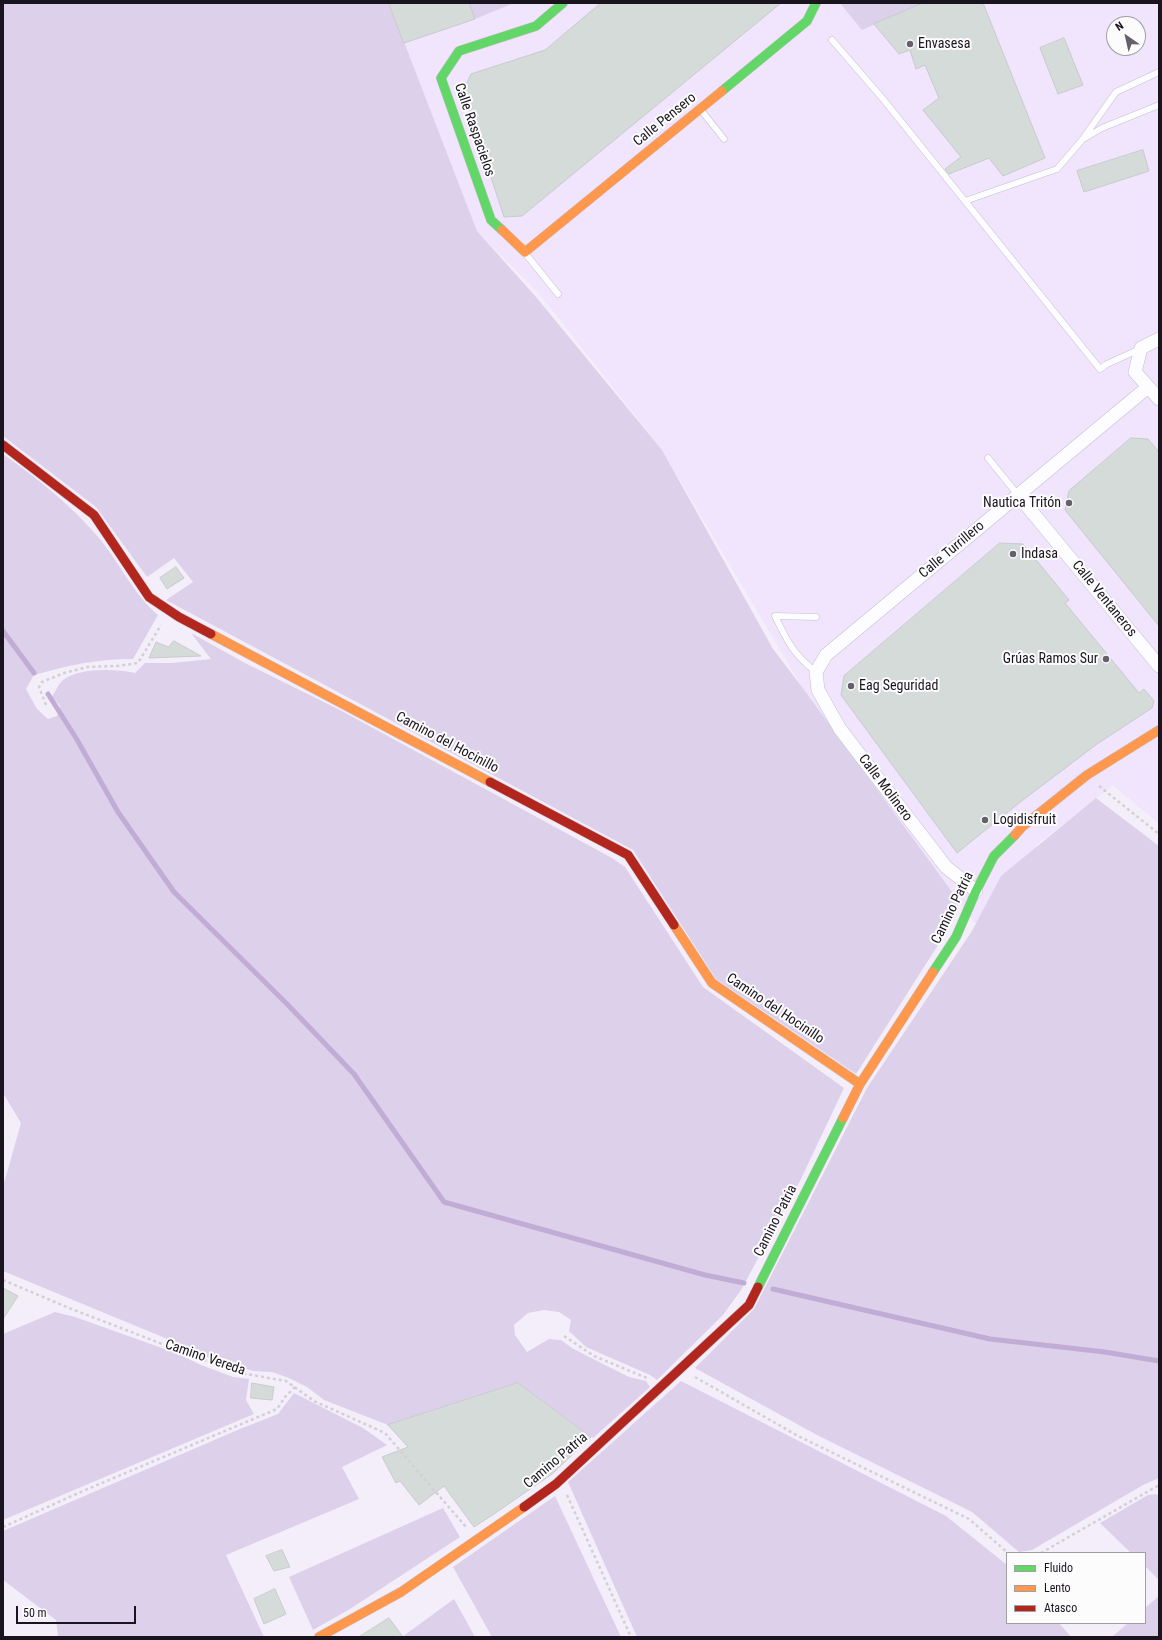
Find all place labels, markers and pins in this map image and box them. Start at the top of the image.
place label: Envasesa [918,36,970,52]
marker: Envasesa [905,39,915,49]
place label: Nautica Tritón [983,495,1061,511]
marker: Nautica Tritón [1064,498,1074,508]
place label: Indasa [1021,546,1058,562]
marker: Indasa [1008,549,1018,559]
place label: Grúas Ramos Sur [1003,651,1098,667]
marker: Grúas Ramos Sur [1101,654,1111,664]
place label: Eag Seguridad [859,678,938,694]
marker: Eag Seguridad [846,681,856,691]
place label: Logidisfruit [993,812,1056,828]
marker: Logidisfruit [980,815,990,825]

